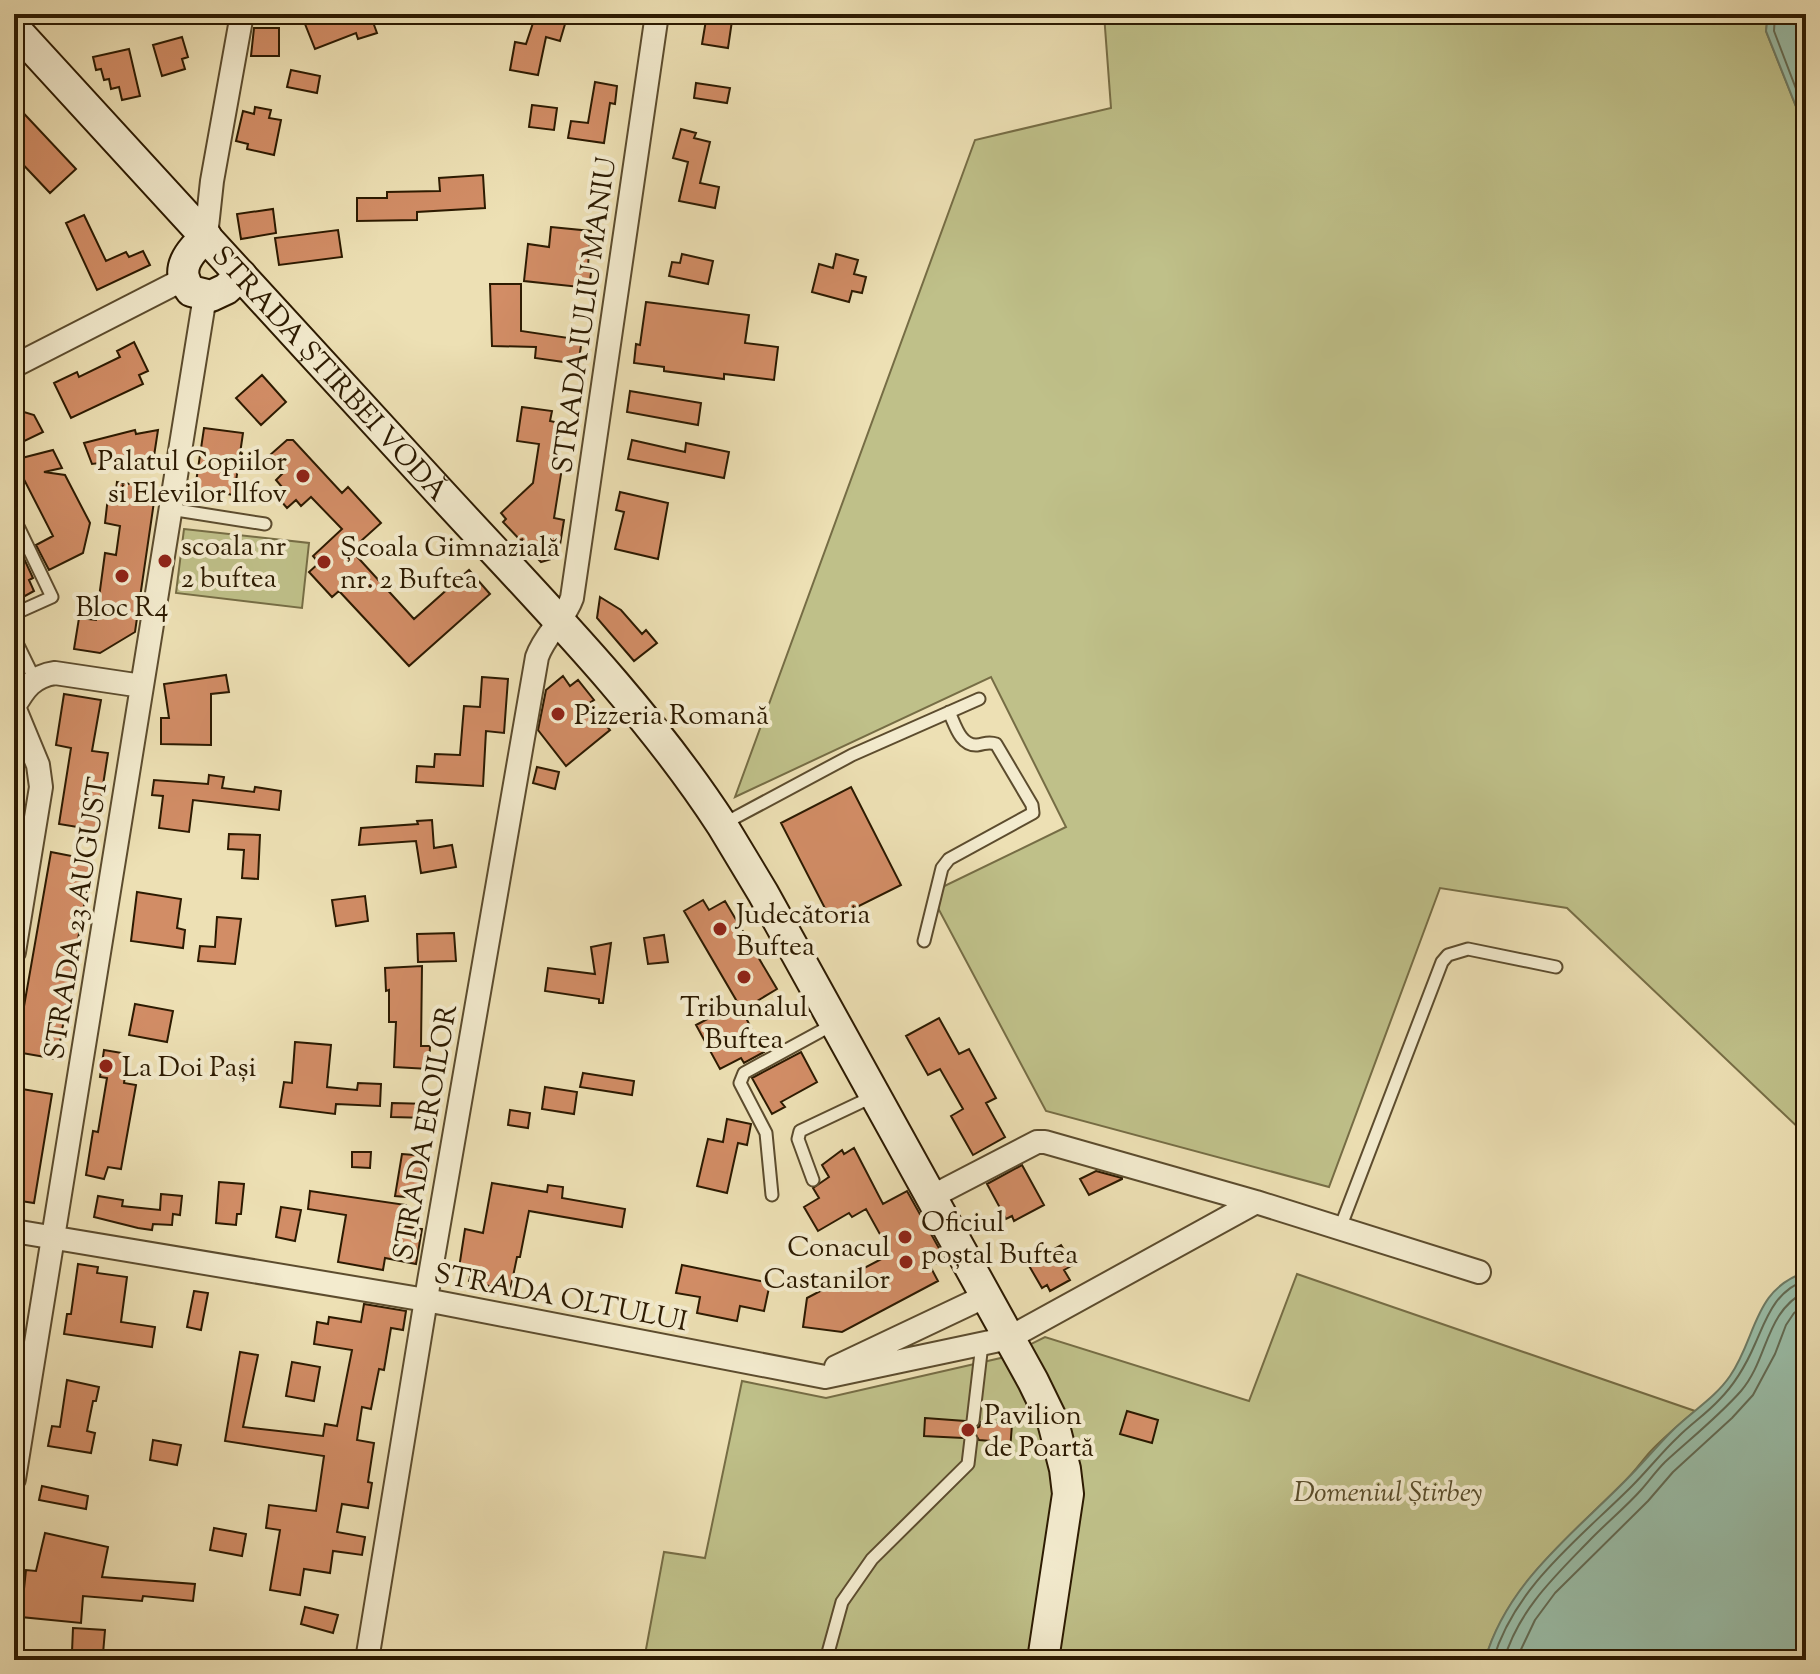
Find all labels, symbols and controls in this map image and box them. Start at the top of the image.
street label: STRADA IULIU MANIU [544,155,628,476]
street label: STRADA ȘTIRBEI VODĂ [201,238,456,511]
place label: Palatul Copiilor si Elevilor Ilfov [97,443,287,515]
marker: Palatul Copiilor si Elevilor Ilfov [294,467,312,485]
place label: scoala nr 2 buftea [181,528,287,600]
place label: Școala Gimnazială nr. 2 Buftea [340,529,560,601]
marker: scoala nr 2 buftea [156,552,174,570]
marker: Școala Gimnazială nr. 2 Buftea [315,553,333,571]
marker: Bloc R4 [113,567,131,585]
place label: Bloc R4 [75,589,169,629]
place label: Pizzeria Romană [574,697,769,737]
marker: Pizzeria Romană [549,705,567,723]
street label: STRADA 23 AUGUST [36,774,120,1062]
place label: Judecătoria Buftea [734,896,870,968]
marker: Judecătoria Buftea [711,920,729,938]
marker: Tribunalul Buftea [735,968,753,986]
place label: Tribunalul Buftea [680,989,808,1061]
street label: STRADA EROILOR [385,1002,469,1263]
place label: La Doi Pași [122,1049,256,1089]
marker: La Doi Pași [97,1057,115,1075]
place label: Oficiul poștal Buftea [921,1204,1078,1276]
marker: Oficiul poștal Buftea [896,1228,914,1246]
place label: Conacul Castanilor [764,1229,890,1301]
marker: Conacul Castanilor [897,1253,915,1271]
street label: STRADA OLTULUI [430,1255,691,1343]
place label: Pavilion de Poartă [984,1397,1094,1469]
marker: Pavilion de Poartă [959,1421,977,1439]
park label: Domeniul Știrbey [1294,1474,1482,1514]

